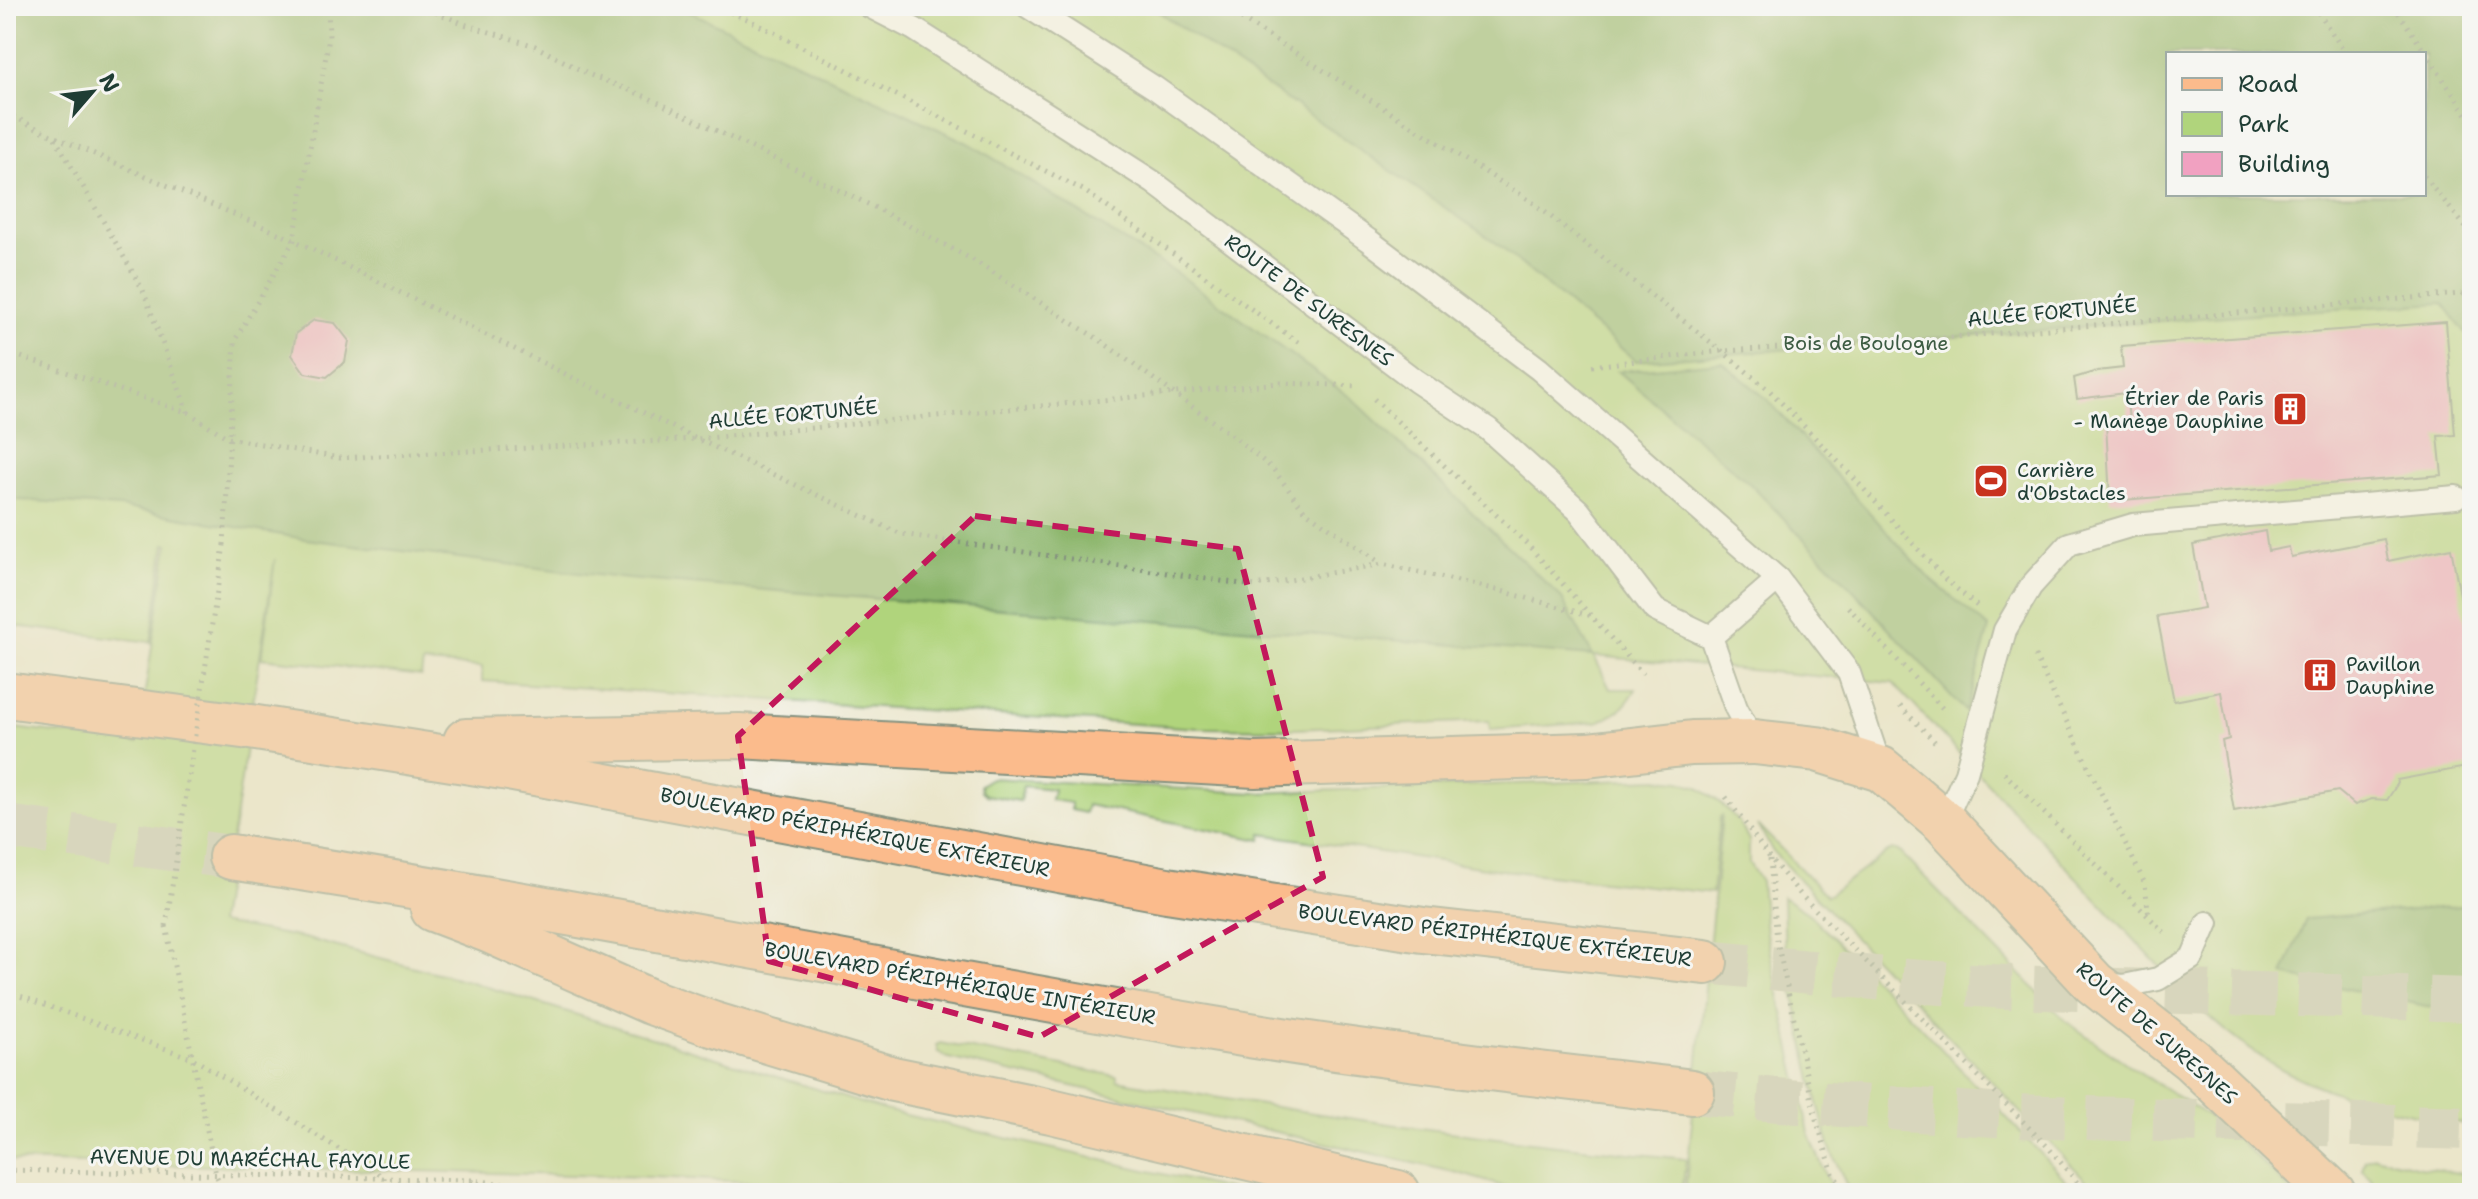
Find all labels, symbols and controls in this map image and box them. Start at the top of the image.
north arrow [52,52,132,132]
legend [2166,52,2426,196]
text: N [92,68,126,97]
text: Road [2238,68,2298,100]
text: Park [2238,108,2290,140]
text: Building [2238,148,2330,180]
street label: ROUTE DE SURESNES [1219,228,1399,372]
street label: ALLÉE FORTUNÉE [1966,292,2138,332]
park label: Bois de Boulogne [1783,330,1949,356]
place label: Étrier de Paris - Manège Dauphine [2074,385,2264,434]
building icon: Étrier de Paris - Manège Dauphine [2271,390,2309,428]
street label: ALLÉE FORTUNÉE [707,394,879,434]
place label: Carrière d'Obstacles [2017,457,2126,506]
sports icon: Carrière d'Obstacles [1972,462,2010,500]
place label: Pavillon Dauphine [2346,651,2435,700]
building icon: Pavillon Dauphine [2301,656,2339,694]
street label: BOULEVARD PÉRIPHÉRIQUE EXTÉRIEUR [658,781,1052,883]
street label: BOULEVARD PÉRIPHÉRIQUE EXTÉRIEUR [1297,898,1693,972]
street label: BOULEVARD PÉRIPHÉRIQUE INTÉRIEUR [762,936,1158,1030]
street label: ROUTE DE SURESNES [2071,956,2243,1110]
street label: AVENUE DU MARÉCHAL FAYOLLE [89,1143,411,1175]

